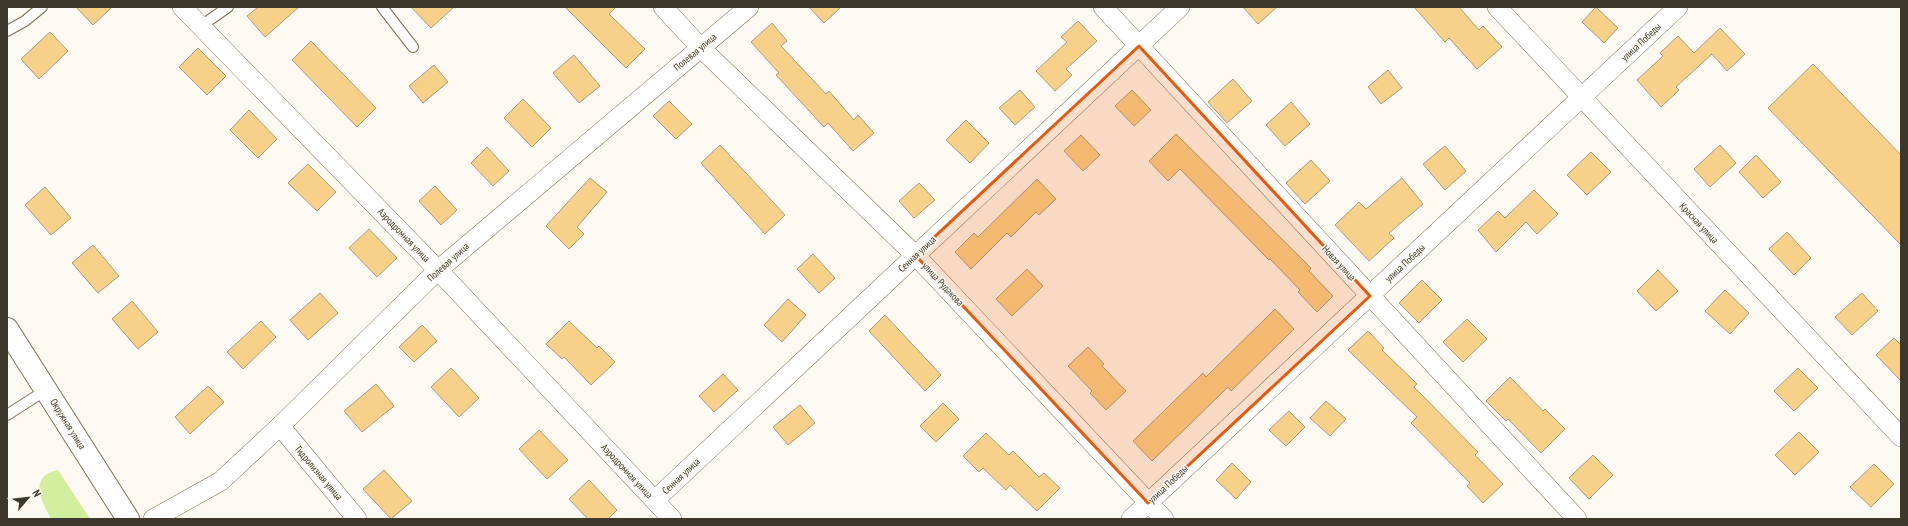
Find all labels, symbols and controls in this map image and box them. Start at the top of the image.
street label: улица Победы [1618,20,1664,64]
street label: Полевая улица [671,30,719,74]
street label: Красная улица [1677,200,1721,246]
street label: Аэродромная улица [375,205,433,265]
street label: Сенная улица [895,233,939,275]
street label: Полевая улица [424,240,472,284]
street label: улица Победы [1382,241,1428,285]
street label: Новая улица [1319,242,1359,284]
street label: улица Рудакова [919,259,967,309]
street label: Окружная улица [47,396,89,452]
street label: Аэродромная улица [598,441,656,501]
street label: Гидролизная улица [293,443,345,503]
street label: Сенная улица [659,455,703,497]
street label: улица Победы [1145,462,1191,506]
north arrow [8,478,48,518]
text: N [29,487,44,499]

